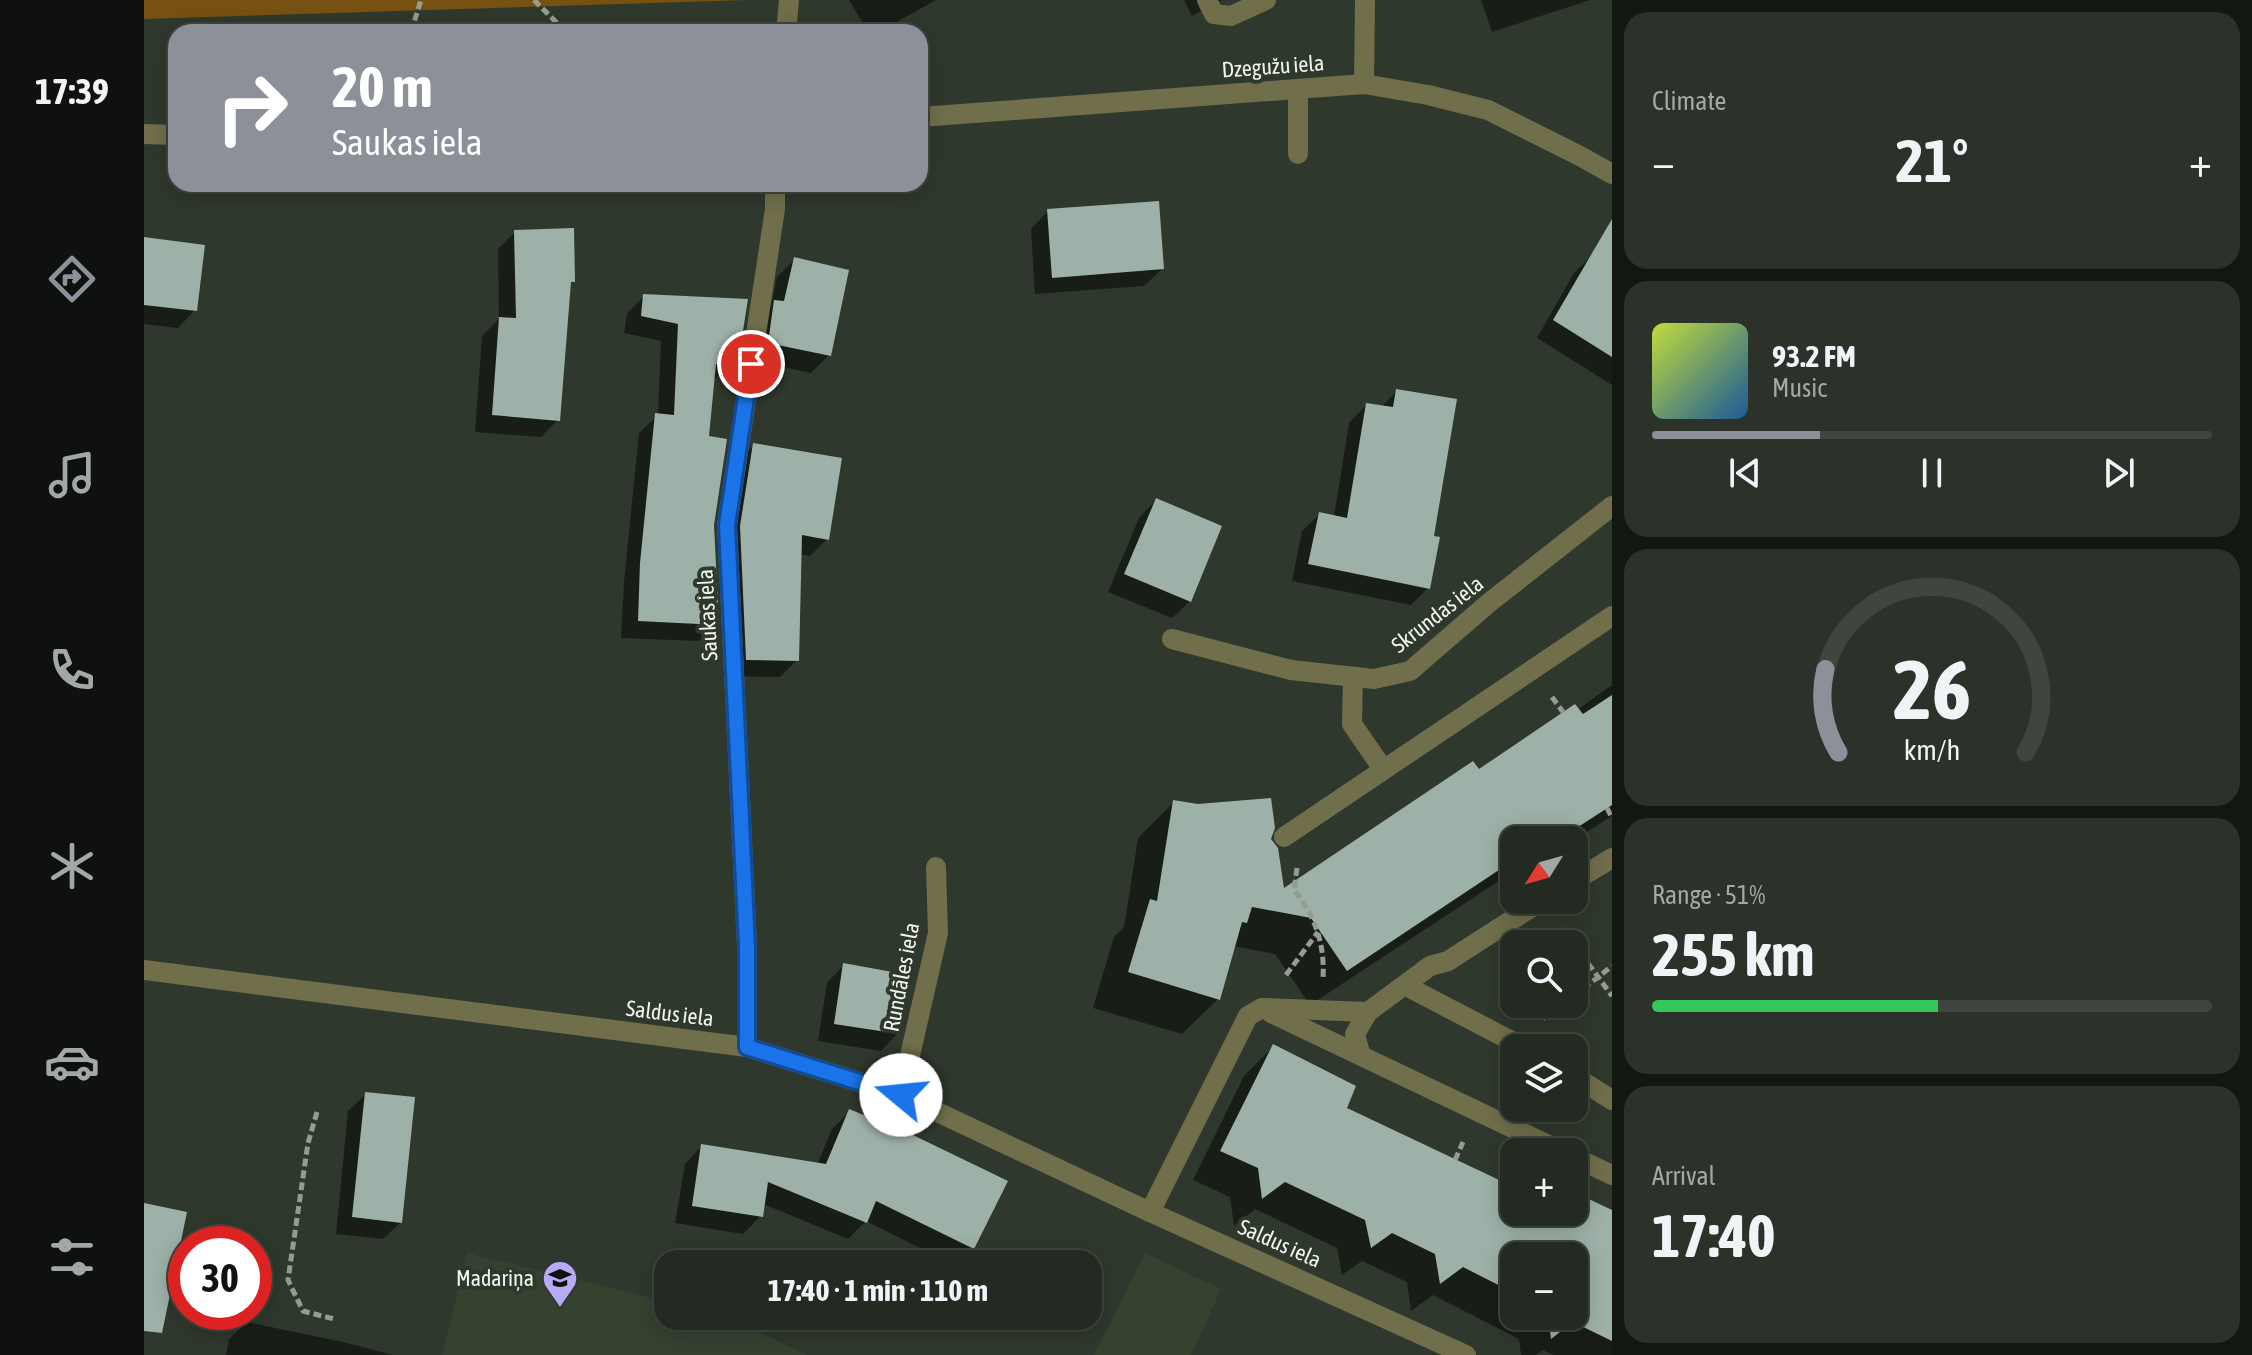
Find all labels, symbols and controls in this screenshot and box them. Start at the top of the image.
street label: Dzegužu iela [1221,49,1325,83]
text: 20 m [332,55,433,119]
icon: right [200,56,304,160]
text: 17:39 [35,70,109,112]
text: Climate [1652,86,1726,116]
text: Saukas iela [332,121,482,163]
text: 21° [1896,126,1968,195]
text: − [1652,136,1675,186]
text: + [2189,136,2212,186]
icon: directions [44,251,100,307]
pin [717,330,785,398]
text: 93.2 FM [1772,339,1856,373]
icon: arrive [729,342,773,386]
text: Music [1772,373,1827,403]
icon: music [44,447,100,503]
icon: previous [1723,451,1767,495]
icon: pause [1910,451,1954,495]
icon: next [2097,451,2141,495]
street label: Saukas iela [692,568,722,662]
street label: Skrundas iela [1386,570,1488,658]
text: 26 [1893,641,1971,737]
icon: phone [44,642,100,698]
text: km/h [1904,734,1960,767]
north arrow [1500,826,1588,914]
map controls [1500,826,1588,1330]
icon: climate [44,838,100,894]
text: Range · 51% [1652,880,1765,910]
street label: Rundāles iela [878,920,924,1034]
text: 255 km [1652,920,1814,989]
button: search [1500,930,1588,1018]
street label: Saldus iela [625,995,715,1031]
icon: car [44,1034,100,1090]
button: layers [1500,1034,1588,1122]
position arrow [859,1053,943,1137]
button: + [1500,1138,1588,1226]
text: Arrival [1652,1161,1716,1191]
text: 17:40 [1652,1201,1775,1270]
street label: Saldus iela [1235,1213,1325,1273]
speed limit sign: 30 [168,1226,272,1330]
icon: filters [44,1229,100,1285]
button: − [1500,1242,1588,1330]
school or university icon: Madariņa [541,1259,579,1309]
place label: Madariņa [456,1265,534,1291]
text: 17:40 · 1 min · 110 m [768,1273,988,1307]

